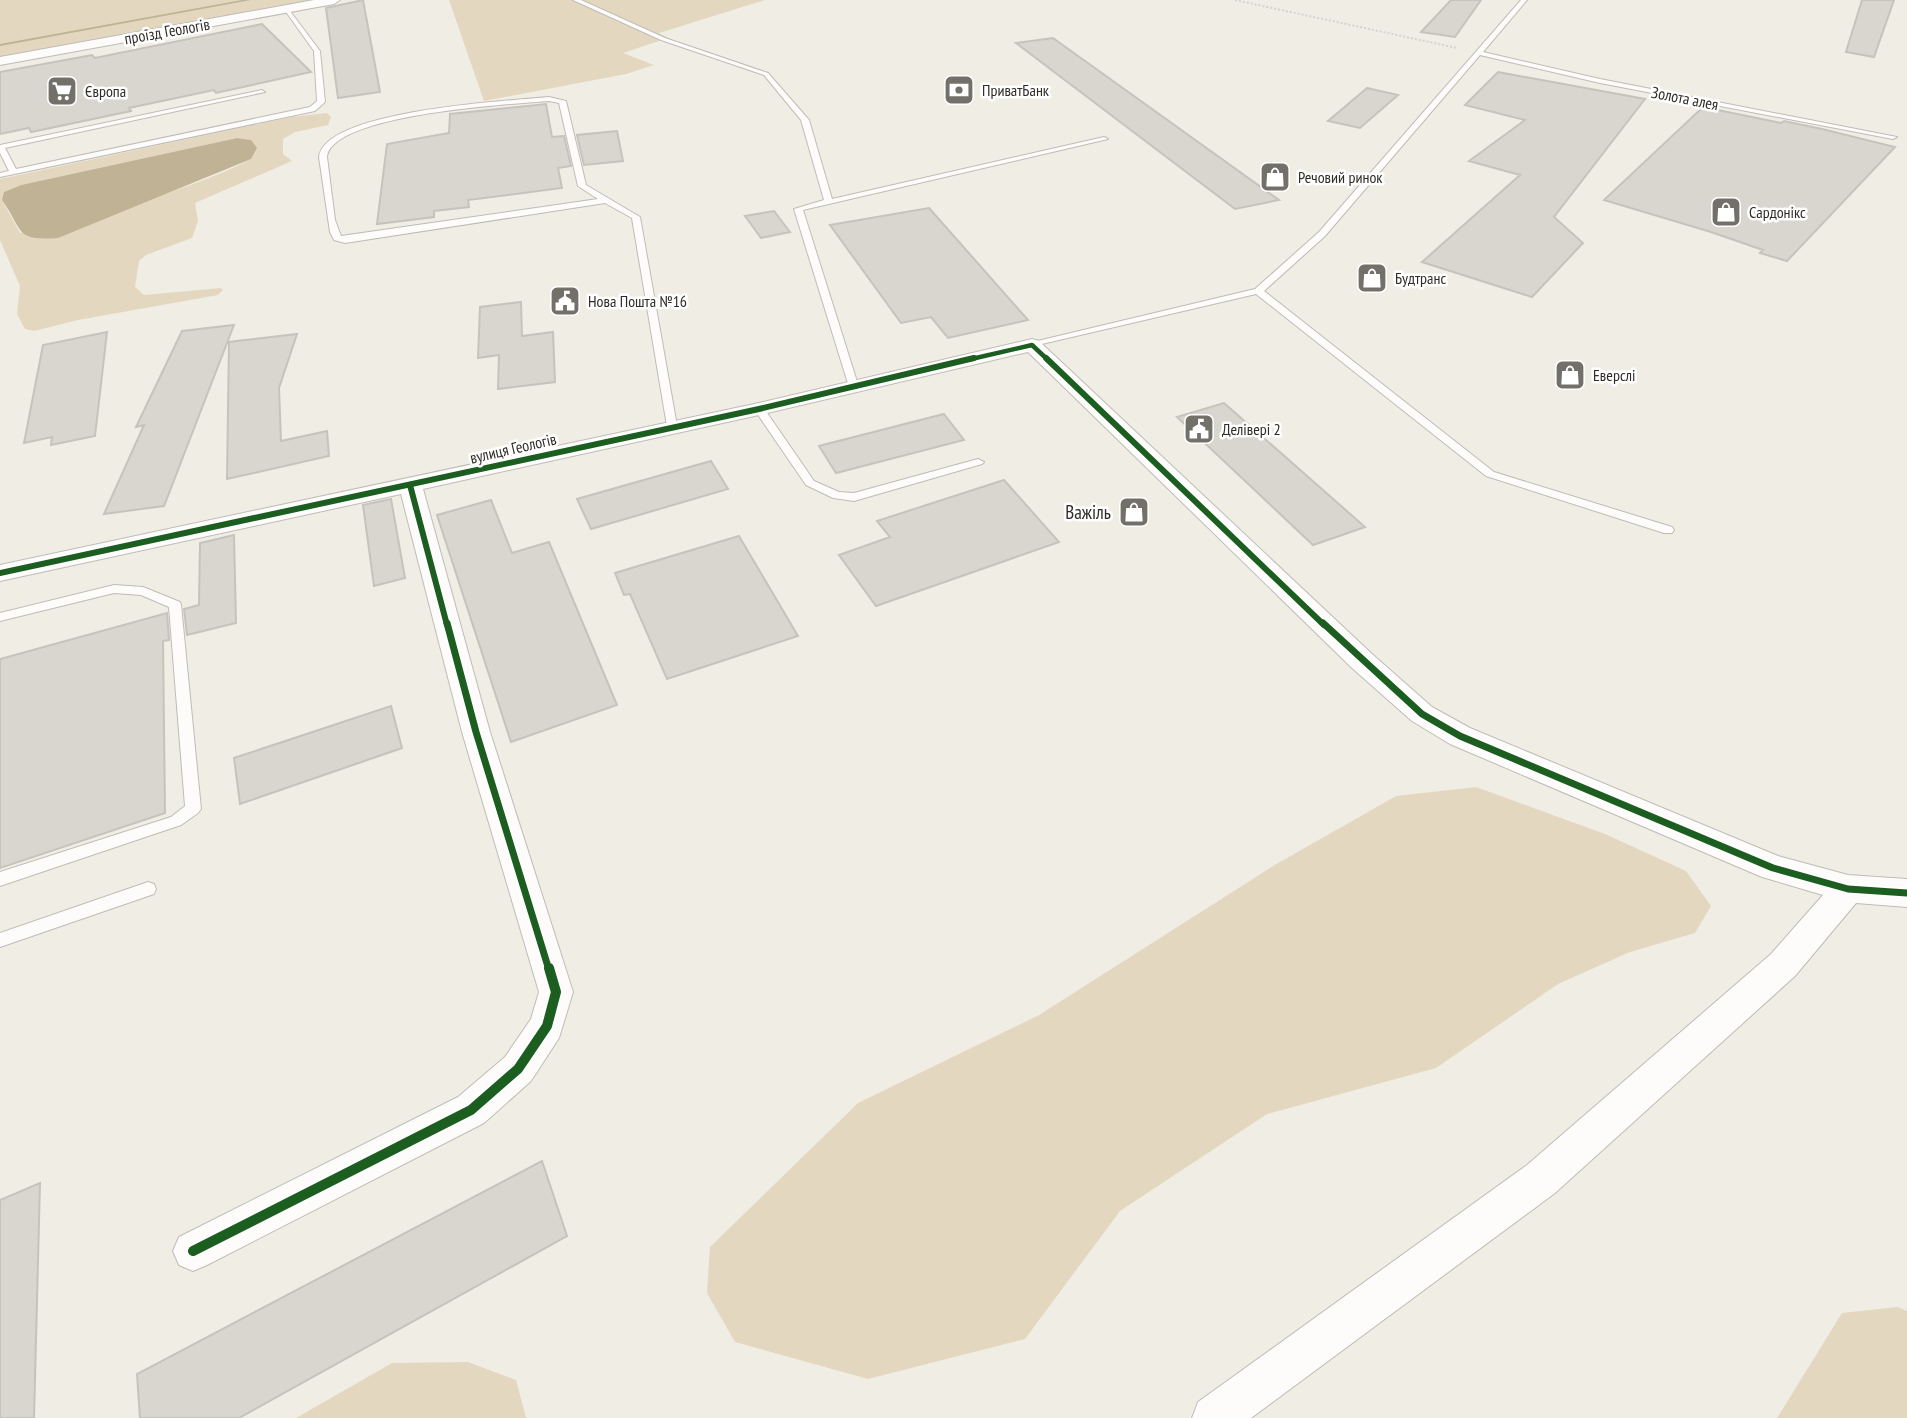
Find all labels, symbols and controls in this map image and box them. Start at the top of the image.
street label: проїзд Геологів [123,14,211,48]
bank icon: ПриватБанк [942,73,976,107]
supermarket icon: Європа [45,74,79,108]
place label: ПриватБанк [982,80,1050,100]
place label: Європа [85,81,126,101]
street label: Золота алея [1650,82,1720,114]
shop icon: Речовий ринок [1258,160,1292,194]
place label: Речовий ринок [1298,167,1383,187]
shop icon: Сардонікс [1709,195,1743,229]
place label: Сардонікс [1749,202,1806,222]
shop icon: Будтранс [1355,261,1389,295]
place label: Будтранс [1395,268,1446,288]
public building icon: Нова Пошта №16 [548,284,582,318]
place label: Нова Пошта №16 [588,291,687,311]
shop icon: Еверслі [1553,358,1587,392]
place label: Еверслі [1593,365,1635,385]
public building icon: Делівері 2 [1182,412,1216,446]
place label: Делівері 2 [1222,419,1281,439]
street label: вулиця Геологів [468,428,558,468]
shop icon: Важіль [1117,495,1151,529]
place label: Важіль [1065,500,1111,524]

